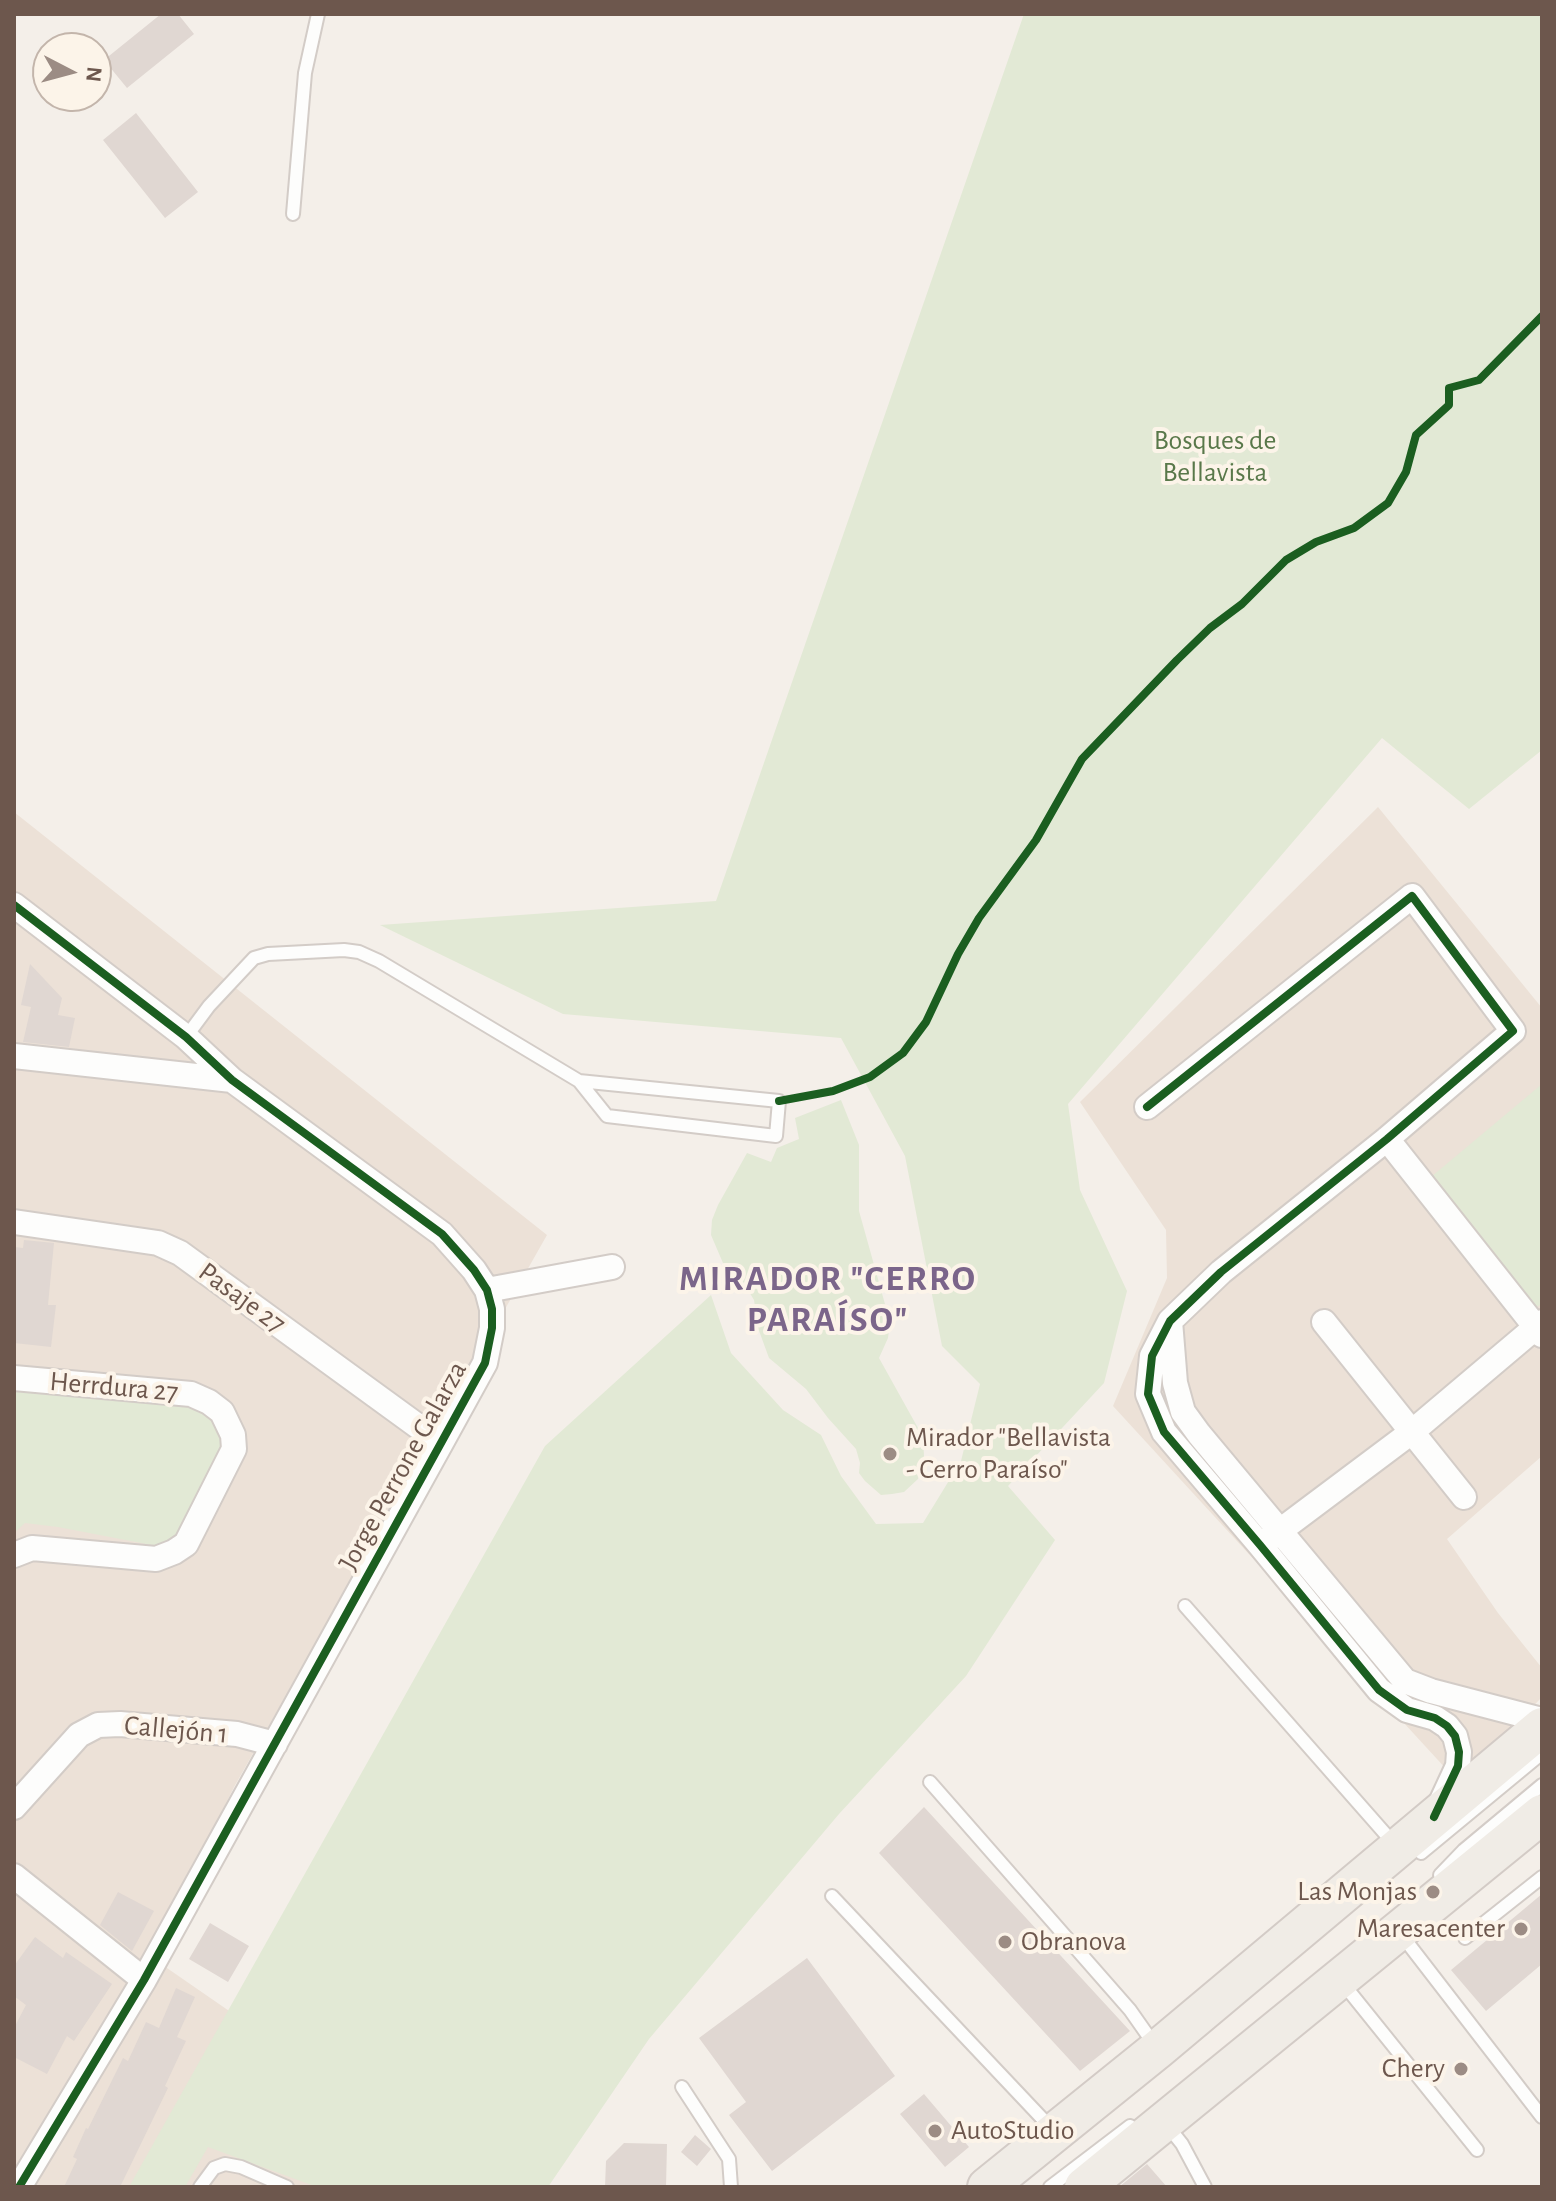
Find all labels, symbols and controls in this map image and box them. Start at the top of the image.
north arrow [32,32,112,112]
text: N [82,66,106,83]
park label: Bosques de Bellavista [1154,424,1276,490]
street label: Pasaje 27 [192,1255,292,1341]
district label: MIRADOR "CERRO PARAÍSO" [679,1257,977,1342]
street label: Jorge Perrone Galarza [332,1355,474,1577]
street label: Herrdura 27 [48,1365,180,1409]
place label: Mirador "Bellavista - Cerro Paraíso" [906,1421,1111,1487]
marker: Mirador "Bellavista - Cerro Paraíso" [881,1445,899,1463]
street label: Callejón 1 [123,1709,229,1751]
place label: Las Monjas [1297,1875,1417,1909]
marker: Las Monjas [1424,1883,1442,1901]
place label: Maresacenter [1357,1912,1505,1946]
marker: Maresacenter [1512,1920,1530,1938]
place label: Obranova [1021,1925,1126,1959]
marker: Obranova [996,1933,1014,1951]
place label: Chery [1382,2052,1445,2086]
marker: Chery [1452,2060,1470,2078]
place label: AutoStudio [951,2114,1075,2148]
marker: AutoStudio [926,2122,944,2140]

